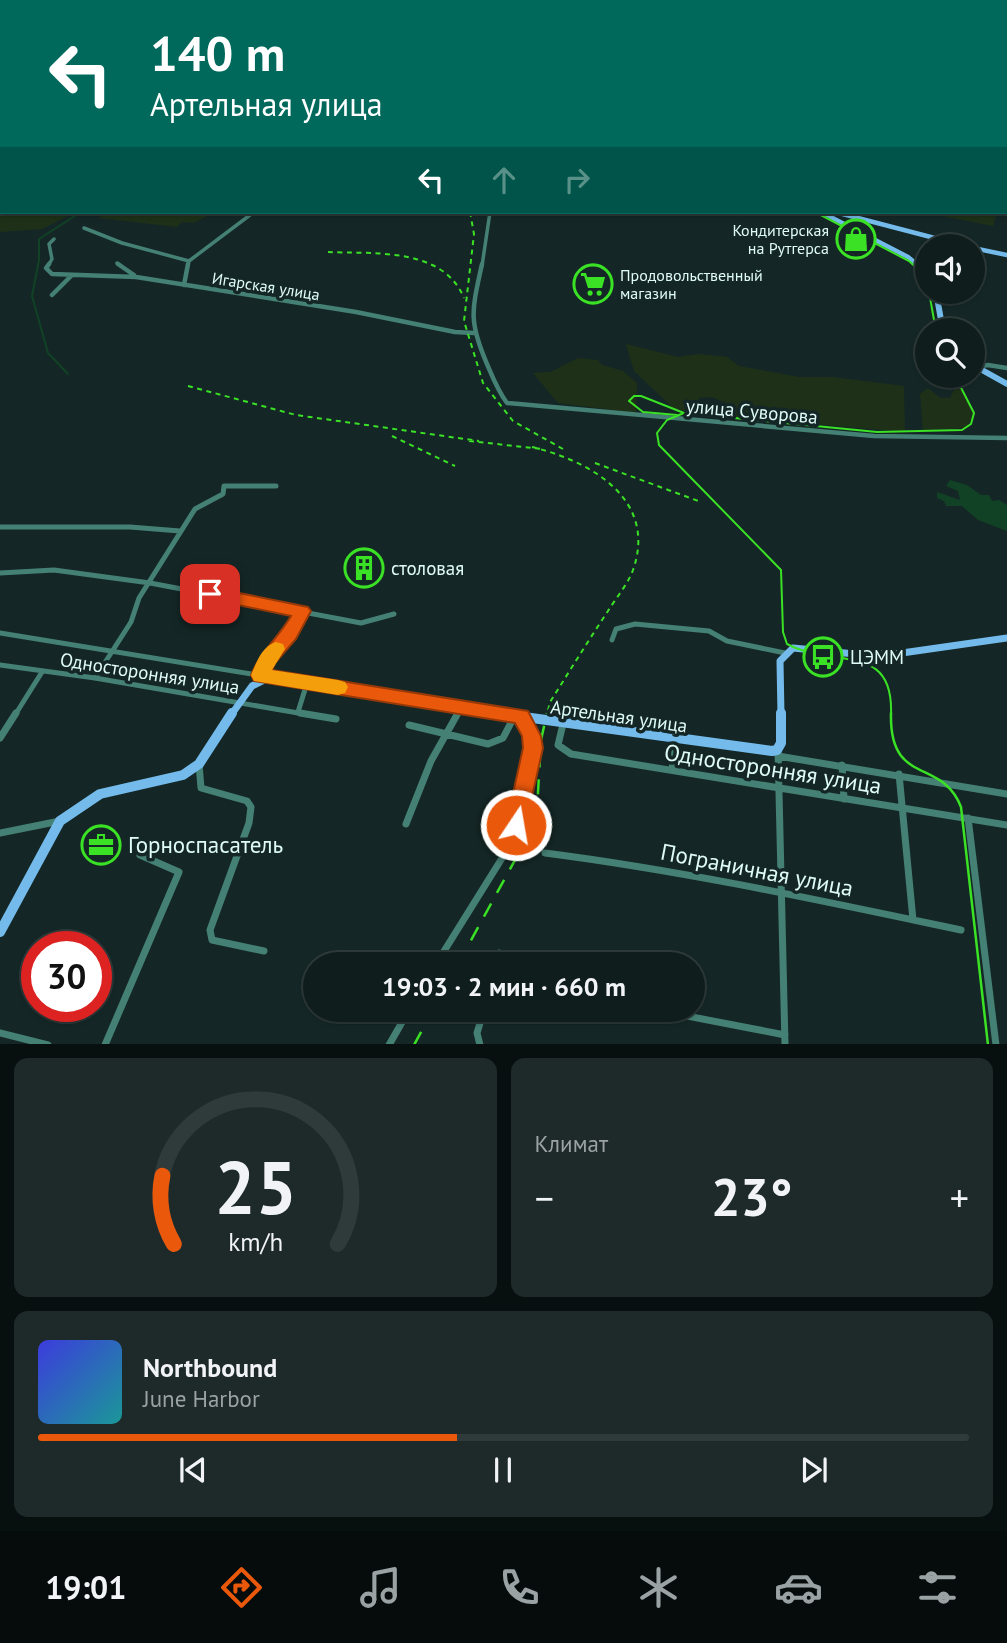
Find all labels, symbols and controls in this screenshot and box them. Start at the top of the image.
text: 140 m [150,21,285,85]
icon: left [35,28,126,119]
text: Артельная улица [150,83,383,125]
icon: left [412,161,450,199]
icon: ahead [485,161,523,199]
icon: right [558,161,596,199]
shop icon: Кондитерская на Рутгерса [835,218,877,260]
place label: Кондитерская на Рутгерса [732,220,829,258]
map controls [915,234,985,388]
button: sound [915,234,985,304]
supermarket icon: Продовольственный магазин [572,263,614,305]
place label: Продовольственный магазин [620,265,763,303]
street label: Игарская улица [211,268,321,304]
button: search [915,318,985,388]
street label: улица Суворова [685,393,819,429]
building icon: столовая [343,547,385,589]
place label: столовая [391,556,464,580]
pin [180,564,240,624]
icon: arrive [191,575,229,613]
bus stop icon: ЦЭММ [802,636,844,678]
place label: ЦЭММ [850,645,904,669]
street label: Односторонняя улица [59,647,241,699]
street label: Артельная улица [549,695,689,737]
street label: Односторонняя улица [662,737,884,800]
position arrow [479,788,553,862]
office icon: Горноспасатель [80,824,122,866]
place label: Горноспасатель [128,830,283,859]
street label: Пограничная улица [658,837,856,902]
speed limit sign: 30 [21,931,112,1022]
text: 19:03 · 2 мин · 660 m [382,970,626,1003]
text: Климат [535,1129,608,1158]
text: 25 [214,1140,297,1234]
text: 23° [711,1163,793,1230]
text: − [535,1173,554,1222]
text: + [950,1173,969,1222]
text: km/h [228,1225,283,1257]
text: Northbound [143,1351,277,1384]
text: June Harbor [143,1384,260,1413]
icon: previous [174,1451,212,1489]
icon: pause [484,1451,522,1489]
icon: next [795,1451,833,1489]
icon: directions [217,1563,266,1612]
icon: music [356,1563,405,1612]
icon: phone [495,1563,544,1612]
icon: climate [634,1563,683,1612]
icon: car [774,1563,823,1612]
icon: filters [913,1563,962,1612]
text: 19:01 [45,1566,126,1608]

